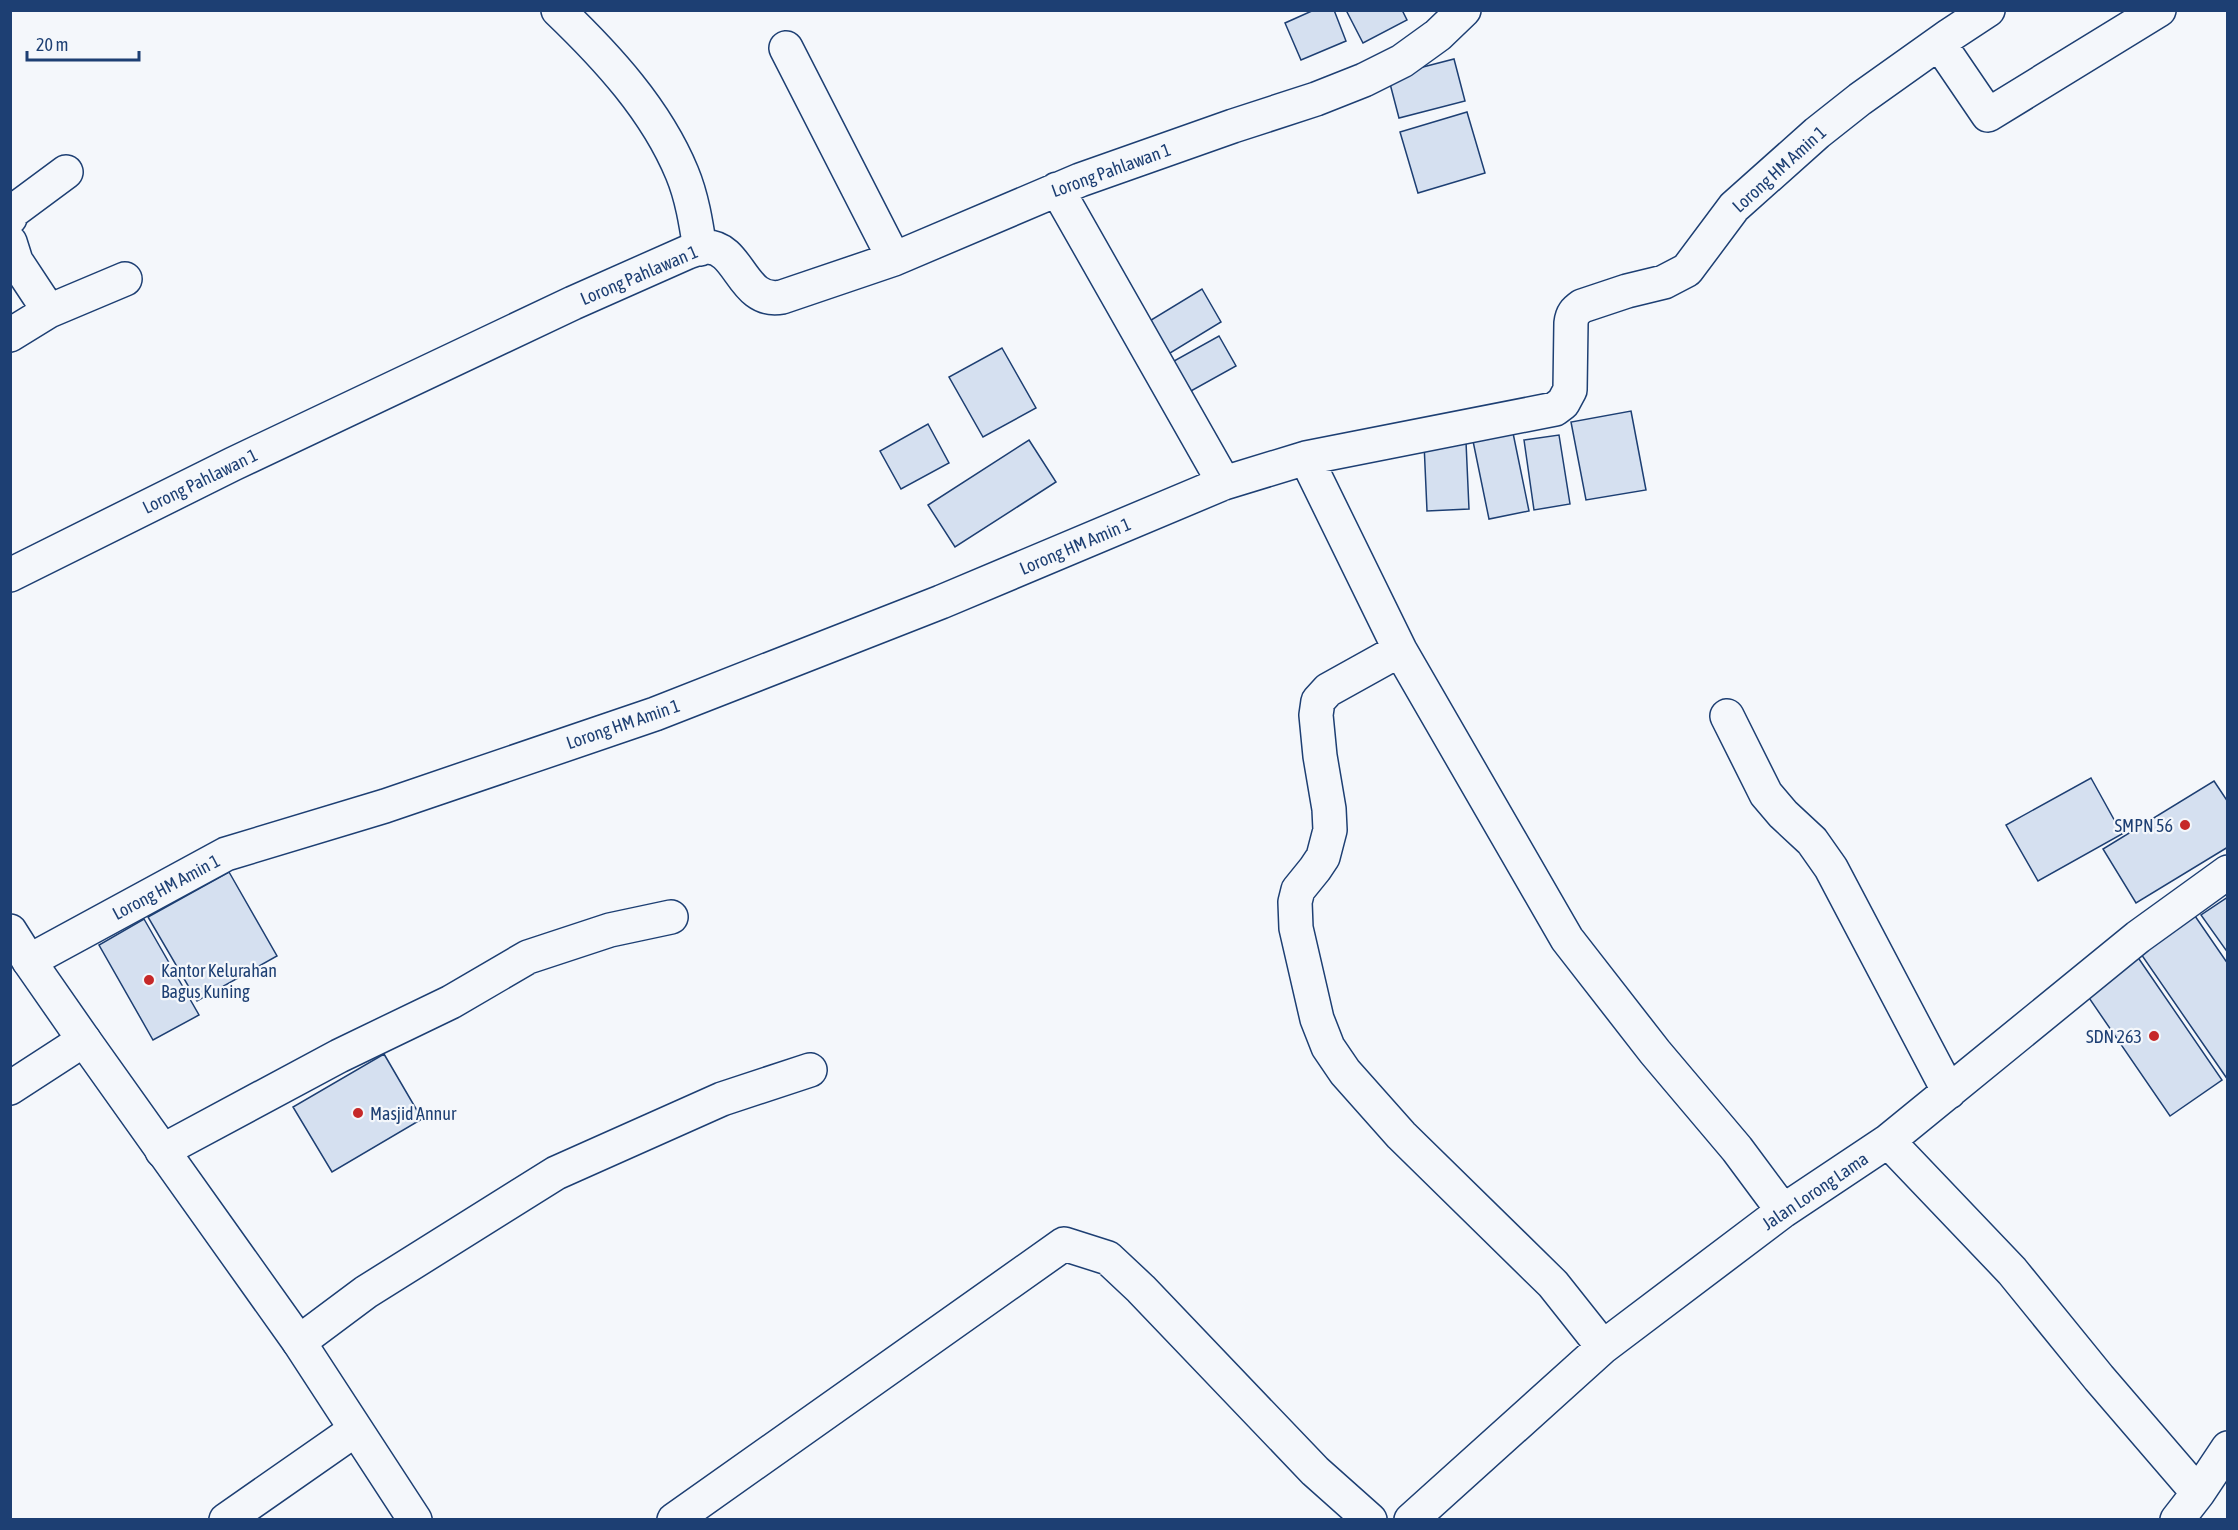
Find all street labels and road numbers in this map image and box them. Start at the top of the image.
street label: Lorong HM Amin 1 [1728,121,1830,217]
street label: Lorong Pahlawan 1 [1048,139,1174,201]
street label: Lorong Pahlawan 1 [577,241,701,309]
street label: Lorong Pahlawan 1 [139,444,261,518]
street label: Lorong HM Amin 1 [1016,513,1134,579]
street label: Lorong HM Amin 1 [563,695,683,753]
street label: Lorong HM Amin 1 [109,850,223,924]
street label: Jalan Lorong Lama [1758,1148,1872,1234]

